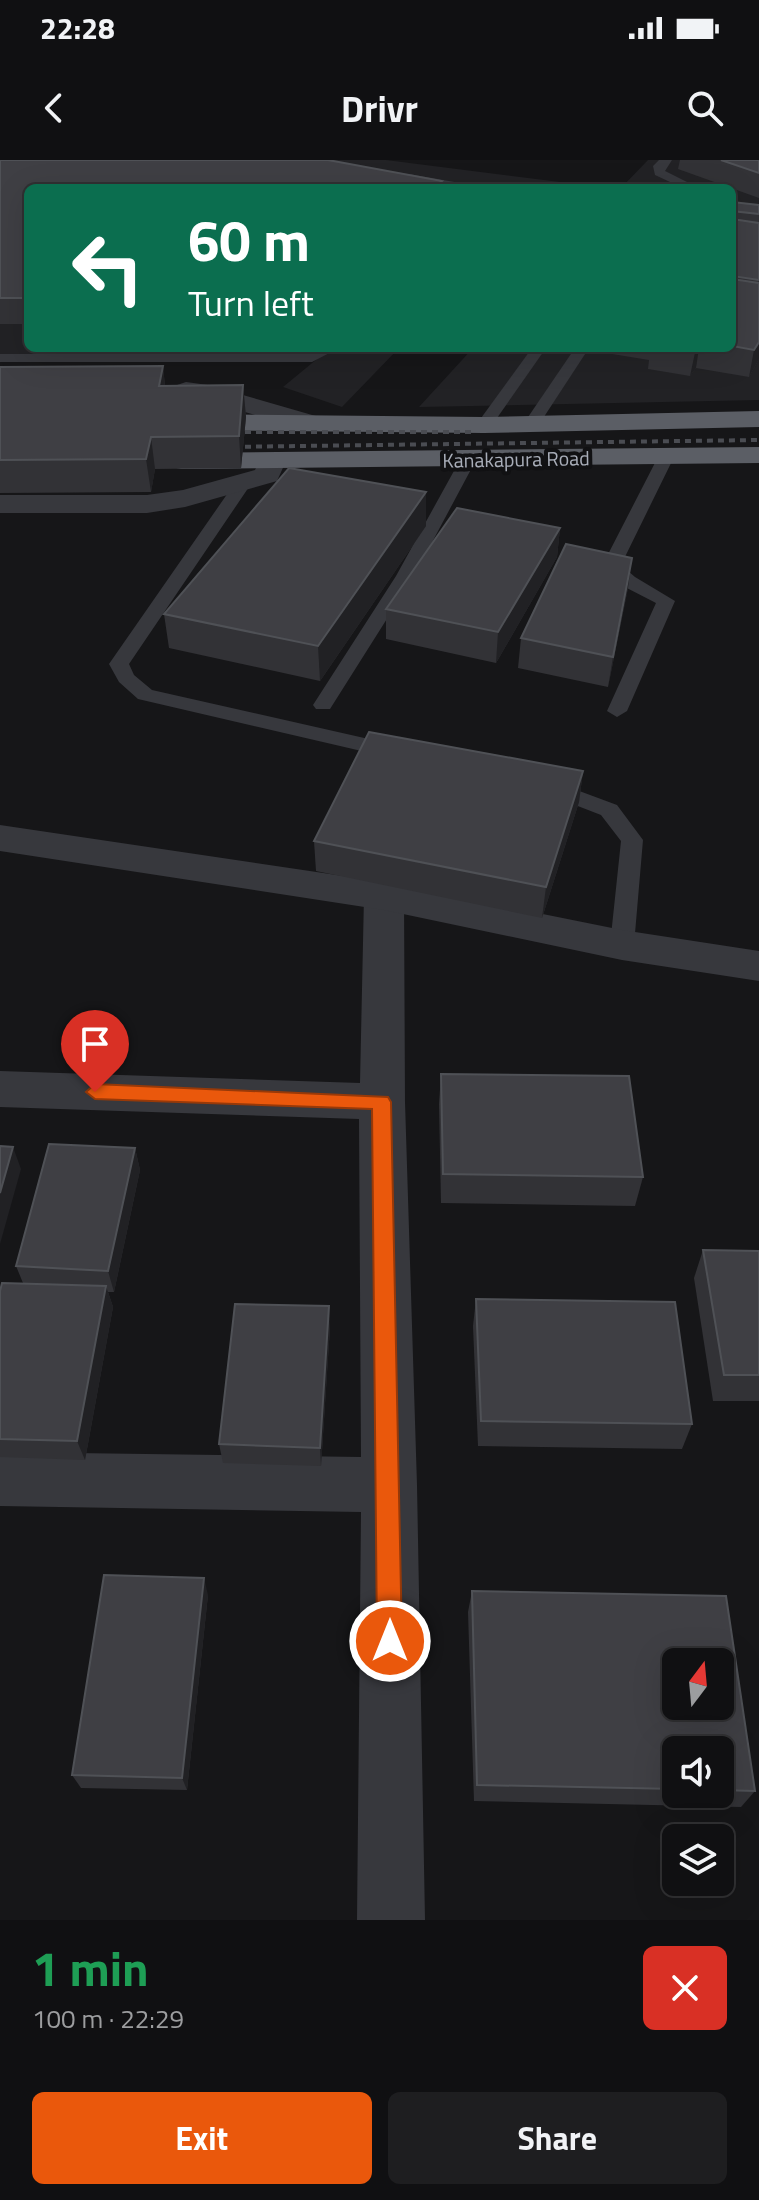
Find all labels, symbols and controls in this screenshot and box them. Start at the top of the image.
text: 22:28 [40,5,115,51]
text: Drivr [341,81,418,136]
icon: back [32,86,76,130]
icon: search [683,86,727,130]
text: 60 m [188,198,310,283]
icon: left [56,216,160,320]
text: Turn left [188,275,314,330]
street label: Kanakapura Road [442,442,590,476]
pin [61,1010,129,1092]
icon: arrive [73,1022,117,1066]
position arrow [348,1599,432,1683]
north arrow [662,1648,734,1720]
map controls [662,1648,734,1896]
button: sound [662,1736,734,1808]
button: layers [662,1824,734,1896]
text: 1 min [32,1932,149,2005]
button: close [643,1946,727,2030]
text: 100 m · 22:29 [32,1999,184,2038]
button: Exit [32,2092,372,2184]
button: Share [388,2092,727,2184]

